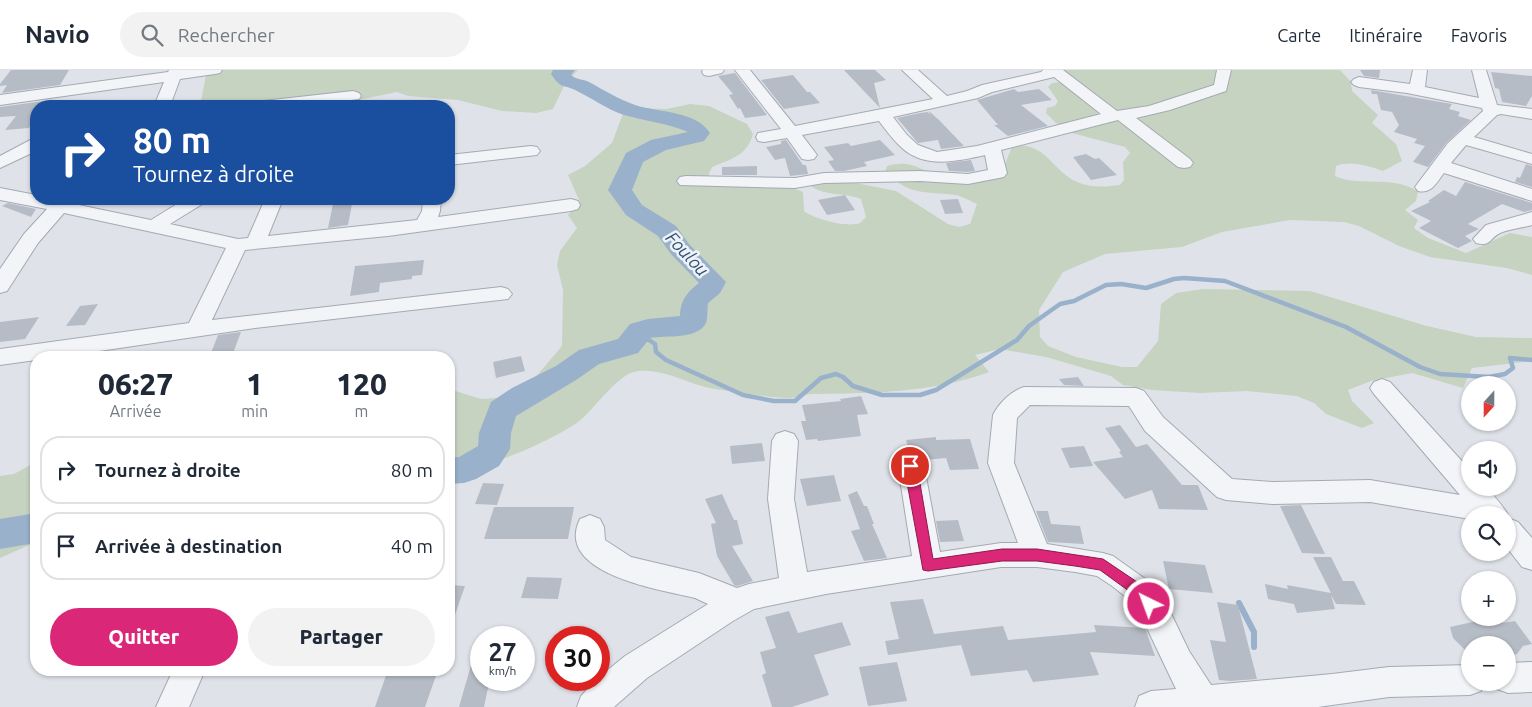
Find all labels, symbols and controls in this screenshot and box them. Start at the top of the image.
search box [120,12,470,57]
text: Navio [25,21,90,48]
icon: search [138,21,166,49]
text: Rechercher [178,24,275,46]
text: Carte [1277,25,1321,45]
text: Itinéraire [1349,25,1423,45]
text: Favoris [1451,25,1507,45]
icon: right [50,120,115,185]
text: 80 m [133,120,211,160]
text: Tournez à droite [133,161,294,186]
water label: Foulou [662,227,713,280]
text: 06:27 [98,367,173,401]
text: 1 [246,367,263,401]
text: 120 [336,367,387,401]
north arrow [1461,376,1516,431]
map controls [1461,376,1516,691]
text: Arrivée [110,402,162,420]
text: min [241,402,268,420]
text: m [355,402,368,420]
button: sound [1461,441,1516,496]
pin [889,445,931,487]
icon: arrive [896,452,924,480]
icon: right [52,456,80,484]
text: Tournez à droite [95,459,241,481]
text: 80 m [391,459,433,481]
button: search [1461,506,1516,561]
icon: arrive [52,532,80,560]
text: Arrivée à destination [95,535,282,557]
text: 40 m [391,535,433,557]
button: + [1461,571,1516,626]
position arrow [1122,577,1174,629]
button: Quitter [50,608,238,666]
button: Partager [248,608,435,666]
speed limit sign: 30 [545,626,610,691]
button: − [1461,636,1516,691]
text: 27 [488,638,517,666]
text: km/h [489,664,516,677]

